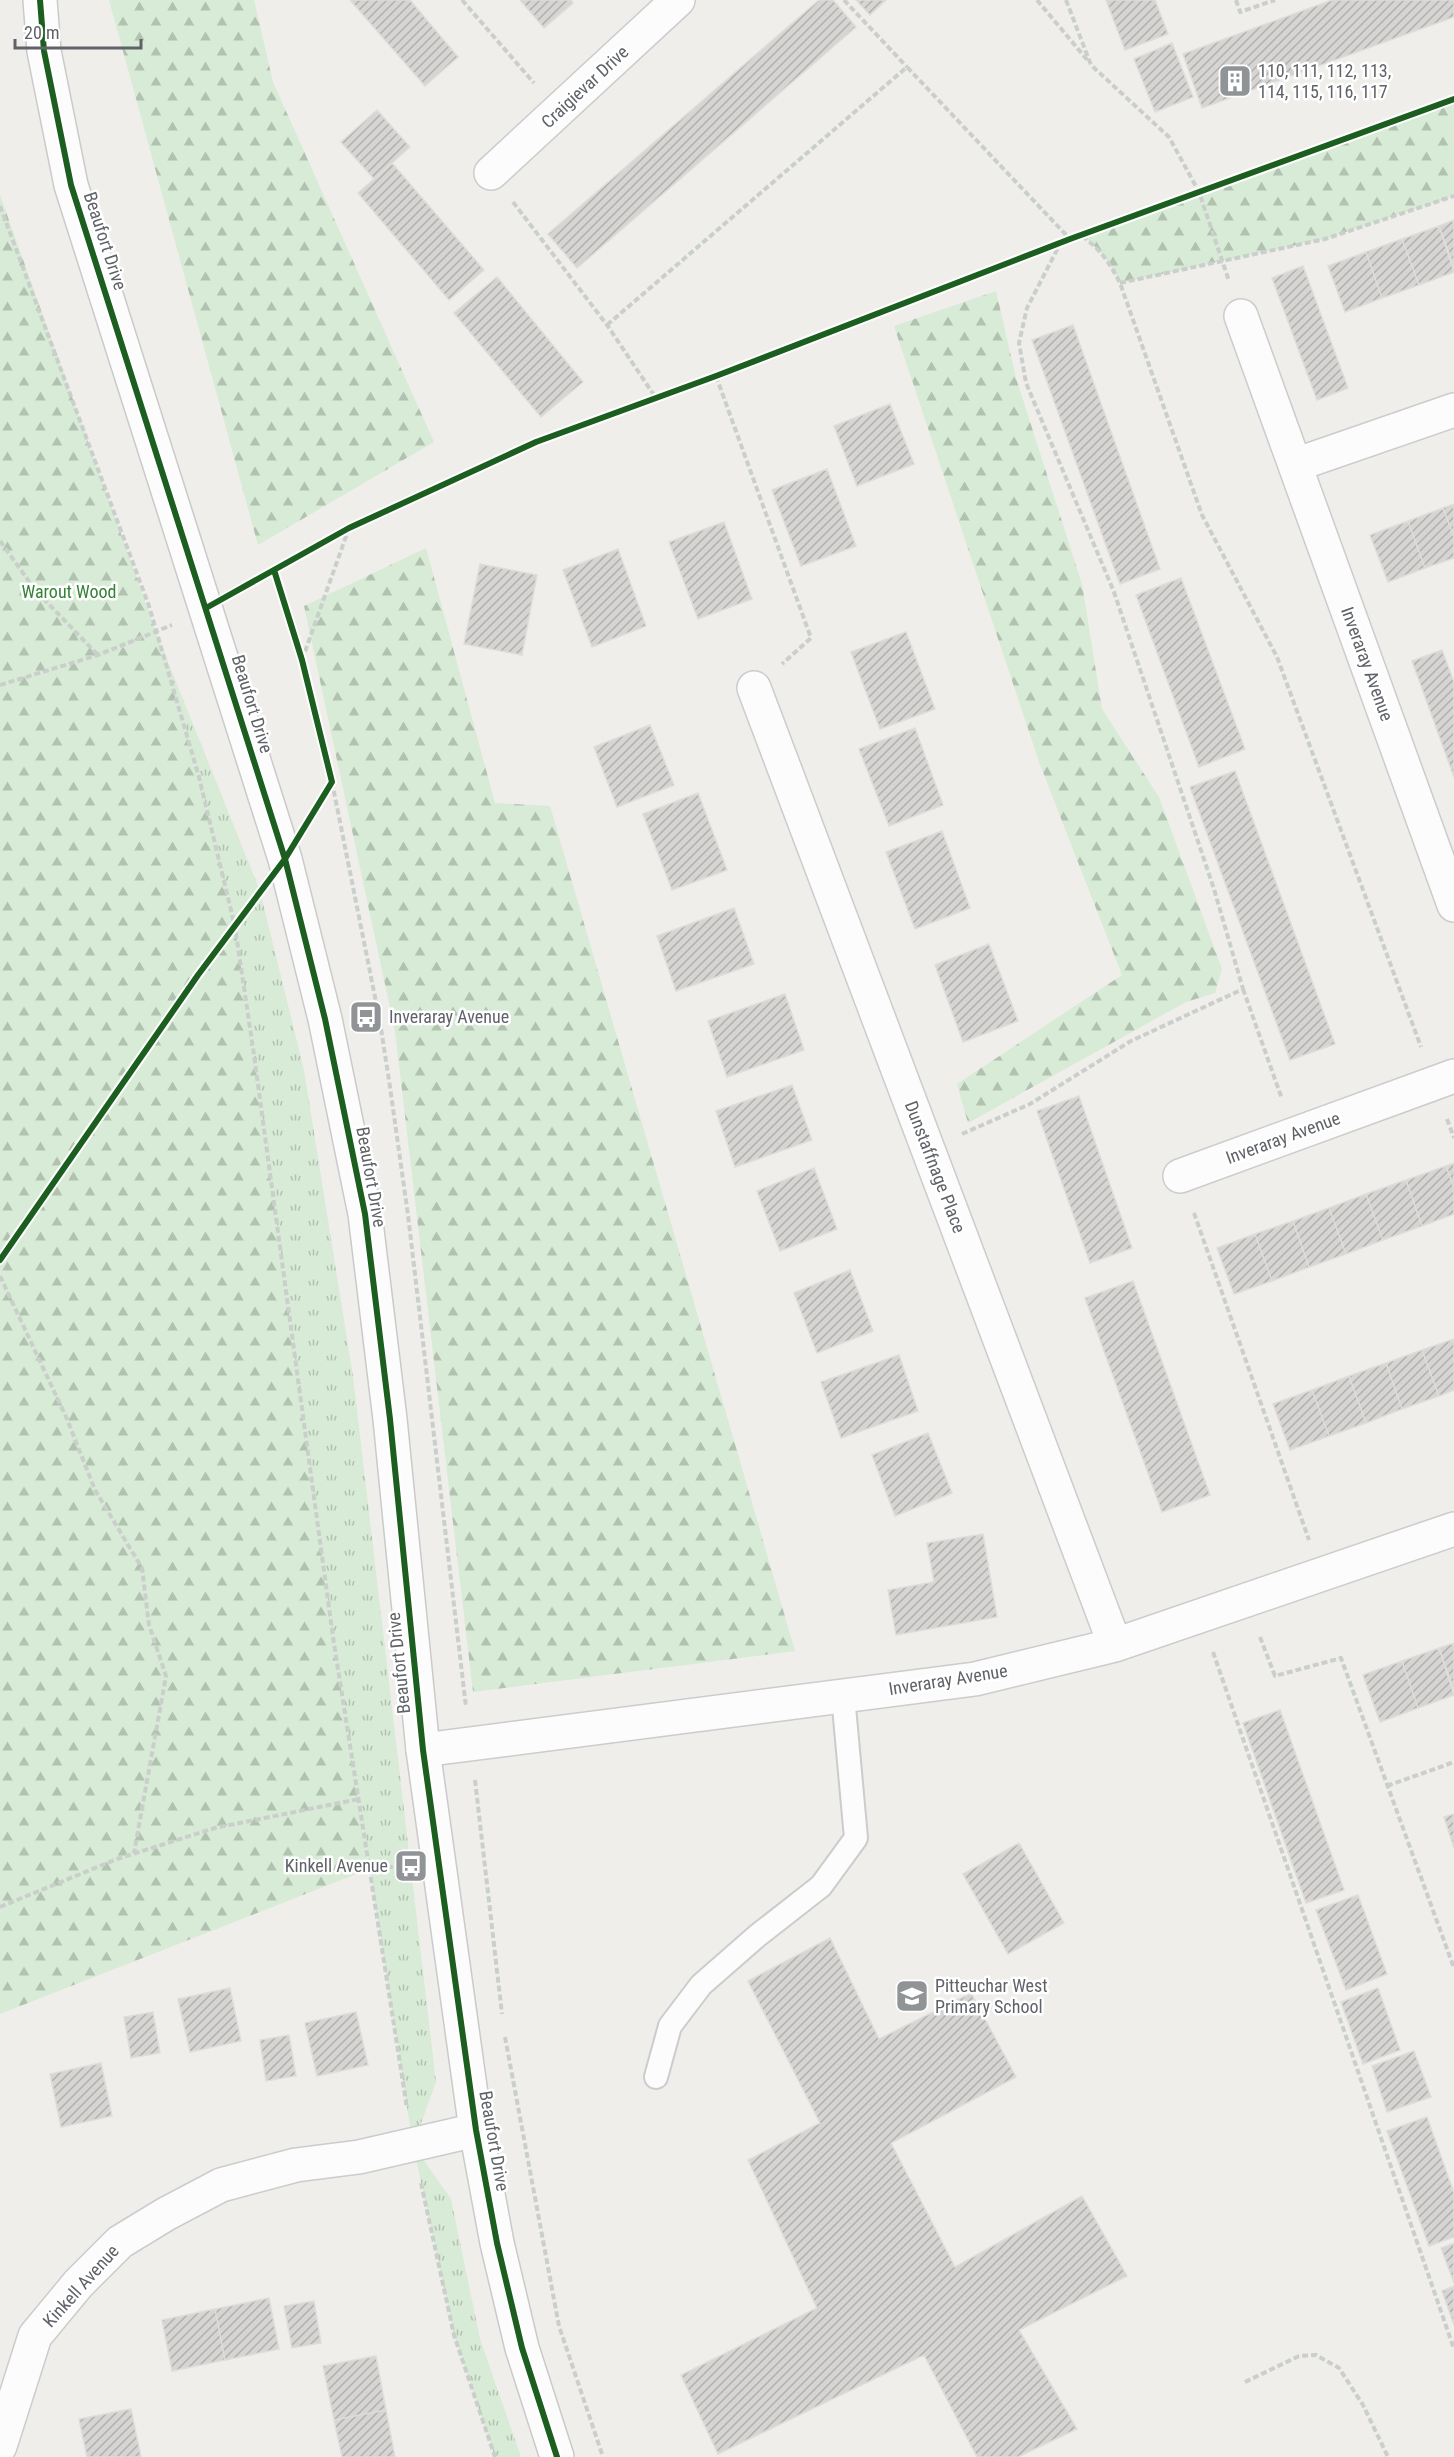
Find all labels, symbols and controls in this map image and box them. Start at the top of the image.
scale bar [15,12,141,50]
text: 20 m [24,22,59,43]
street label: Craigievar Drive [537,41,632,132]
place label: 110, 111, 112, 113, 114, 115, 116, 117 [1258,60,1391,102]
building icon: 110, 111, 112, 113, 114, 115, 116, 117 [1217,63,1253,99]
street label: Beaufort Drive [80,189,131,292]
park label: Warout Wood [22,581,116,602]
street label: Inveraray Avenue [1337,604,1398,724]
street label: Beaufort Drive [228,652,277,756]
bus stop icon: Inveraray Avenue [348,999,384,1035]
place label: Inveraray Avenue [389,1006,509,1027]
street label: Dunstaffnage Place [901,1098,970,1236]
street label: Inveraray Avenue [1223,1107,1343,1168]
street label: Beaufort Drive [352,1125,391,1229]
street label: Beaufort Drive [383,1611,414,1715]
street label: Inveraray Avenue [887,1660,1009,1699]
bus stop icon: Kinkell Avenue [393,1848,429,1884]
place label: Kinkell Avenue [285,1855,388,1876]
place label: Pitteuchar West Primary School [935,1975,1048,2017]
school or university icon: Pitteuchar West Primary School [894,1978,930,2014]
street label: Beaufort Drive [475,2089,514,2193]
street label: Kinkell Avenue [38,2240,123,2331]

